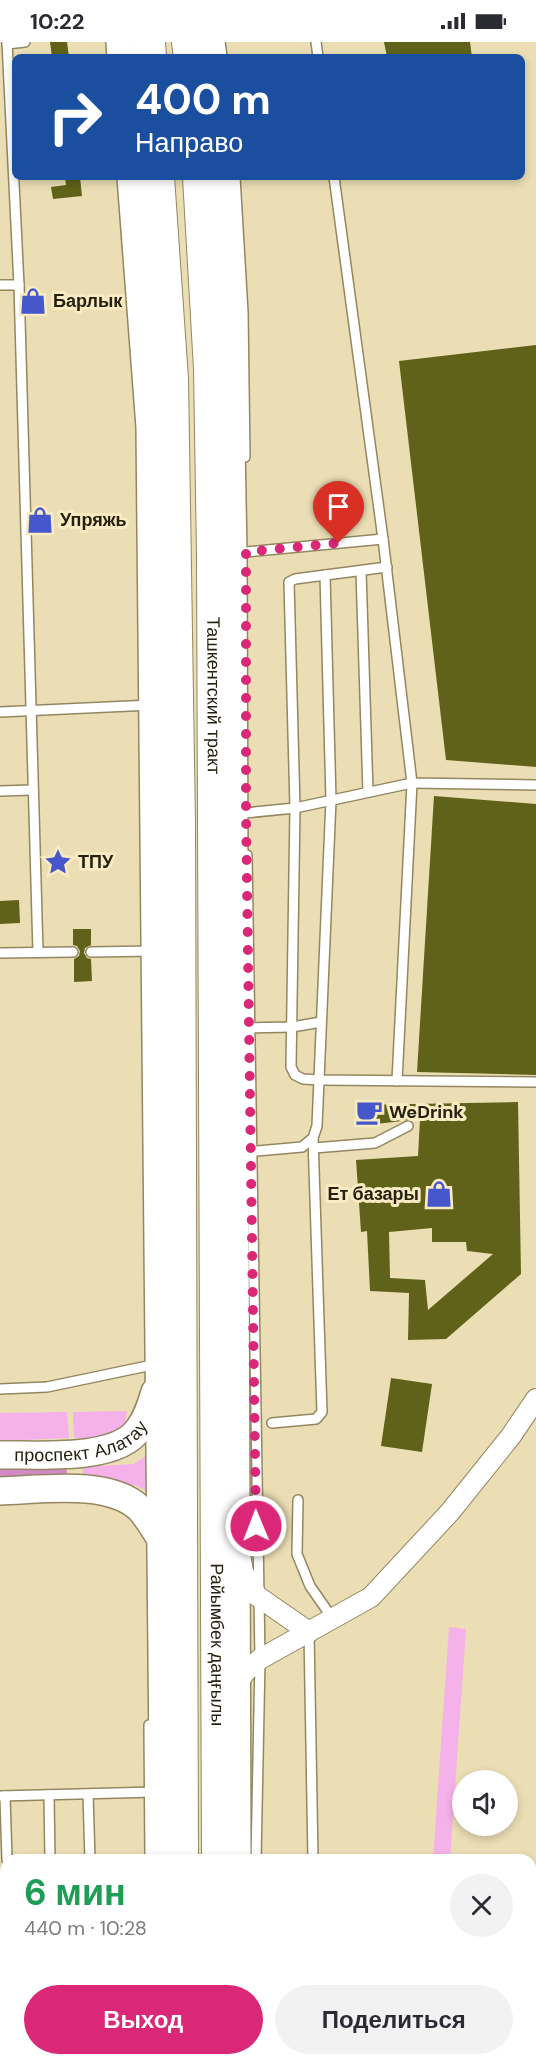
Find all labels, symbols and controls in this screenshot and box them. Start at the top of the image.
text: 10:22 [30,7,84,36]
text: 400 m [135,72,271,127]
icon: right [36,78,114,156]
text: Направо [135,125,243,160]
shop icon: Барлык [18,286,48,316]
place label: Барлык [53,289,123,313]
pin [313,481,364,543]
icon: arrive [322,490,355,523]
shop icon: Упряжь [25,505,55,535]
place label: Упряжь [60,508,126,532]
street label: Ташкентский тракт [201,617,226,774]
place icon: ТПУ [43,847,73,877]
place label: ТПУ [78,850,114,874]
cafe icon: WeDrink [354,1097,384,1127]
place label: WeDrink [389,1100,464,1124]
shop icon: Ет базары [424,1179,454,1209]
place label: Ет базары [328,1182,419,1206]
street label: проспект Алатау [14,1416,153,1467]
position arrow [224,1494,288,1558]
street label: Райымбек даңғылы [205,1563,229,1726]
map controls [452,1770,518,1836]
button: sound [452,1770,518,1836]
text: 6 мин [24,1869,126,1916]
button: close [450,1874,513,1937]
text: 440 m · 10:28 [24,1915,147,1941]
button: Выход [24,1985,263,2054]
button: Поделиться [275,1985,513,2054]

